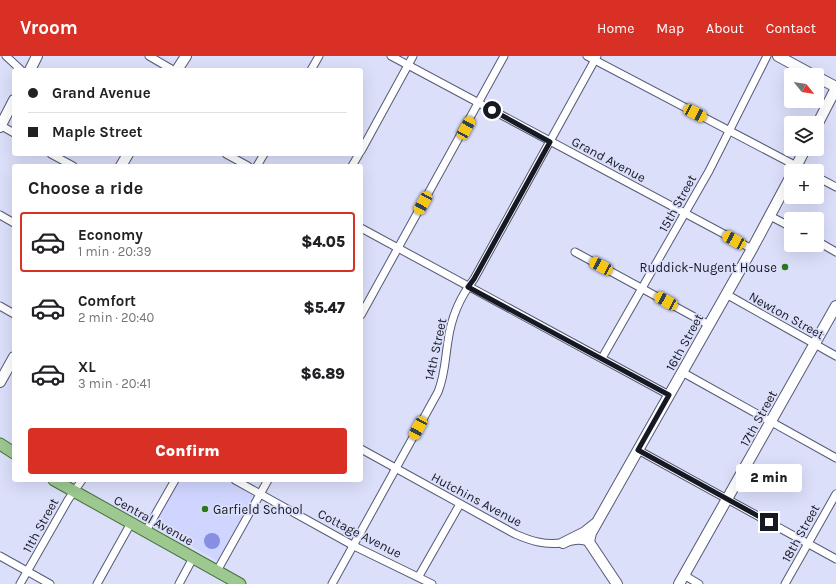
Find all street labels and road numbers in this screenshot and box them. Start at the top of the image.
street label: Grand Avenue [569,134,649,185]
street label: 15th Street [656,172,699,234]
street label: Newton Street [747,289,827,342]
street label: 16th Street [663,311,706,374]
street label: 14th Street [422,317,449,382]
street label: 17th Street [737,387,780,449]
street label: Hutchins Avenue [429,469,525,530]
street label: Central Avenue [111,492,196,549]
street label: 11th Street [19,495,62,555]
street label: 18th Street [778,502,823,565]
street label: Cottage Avenue [315,506,404,561]

